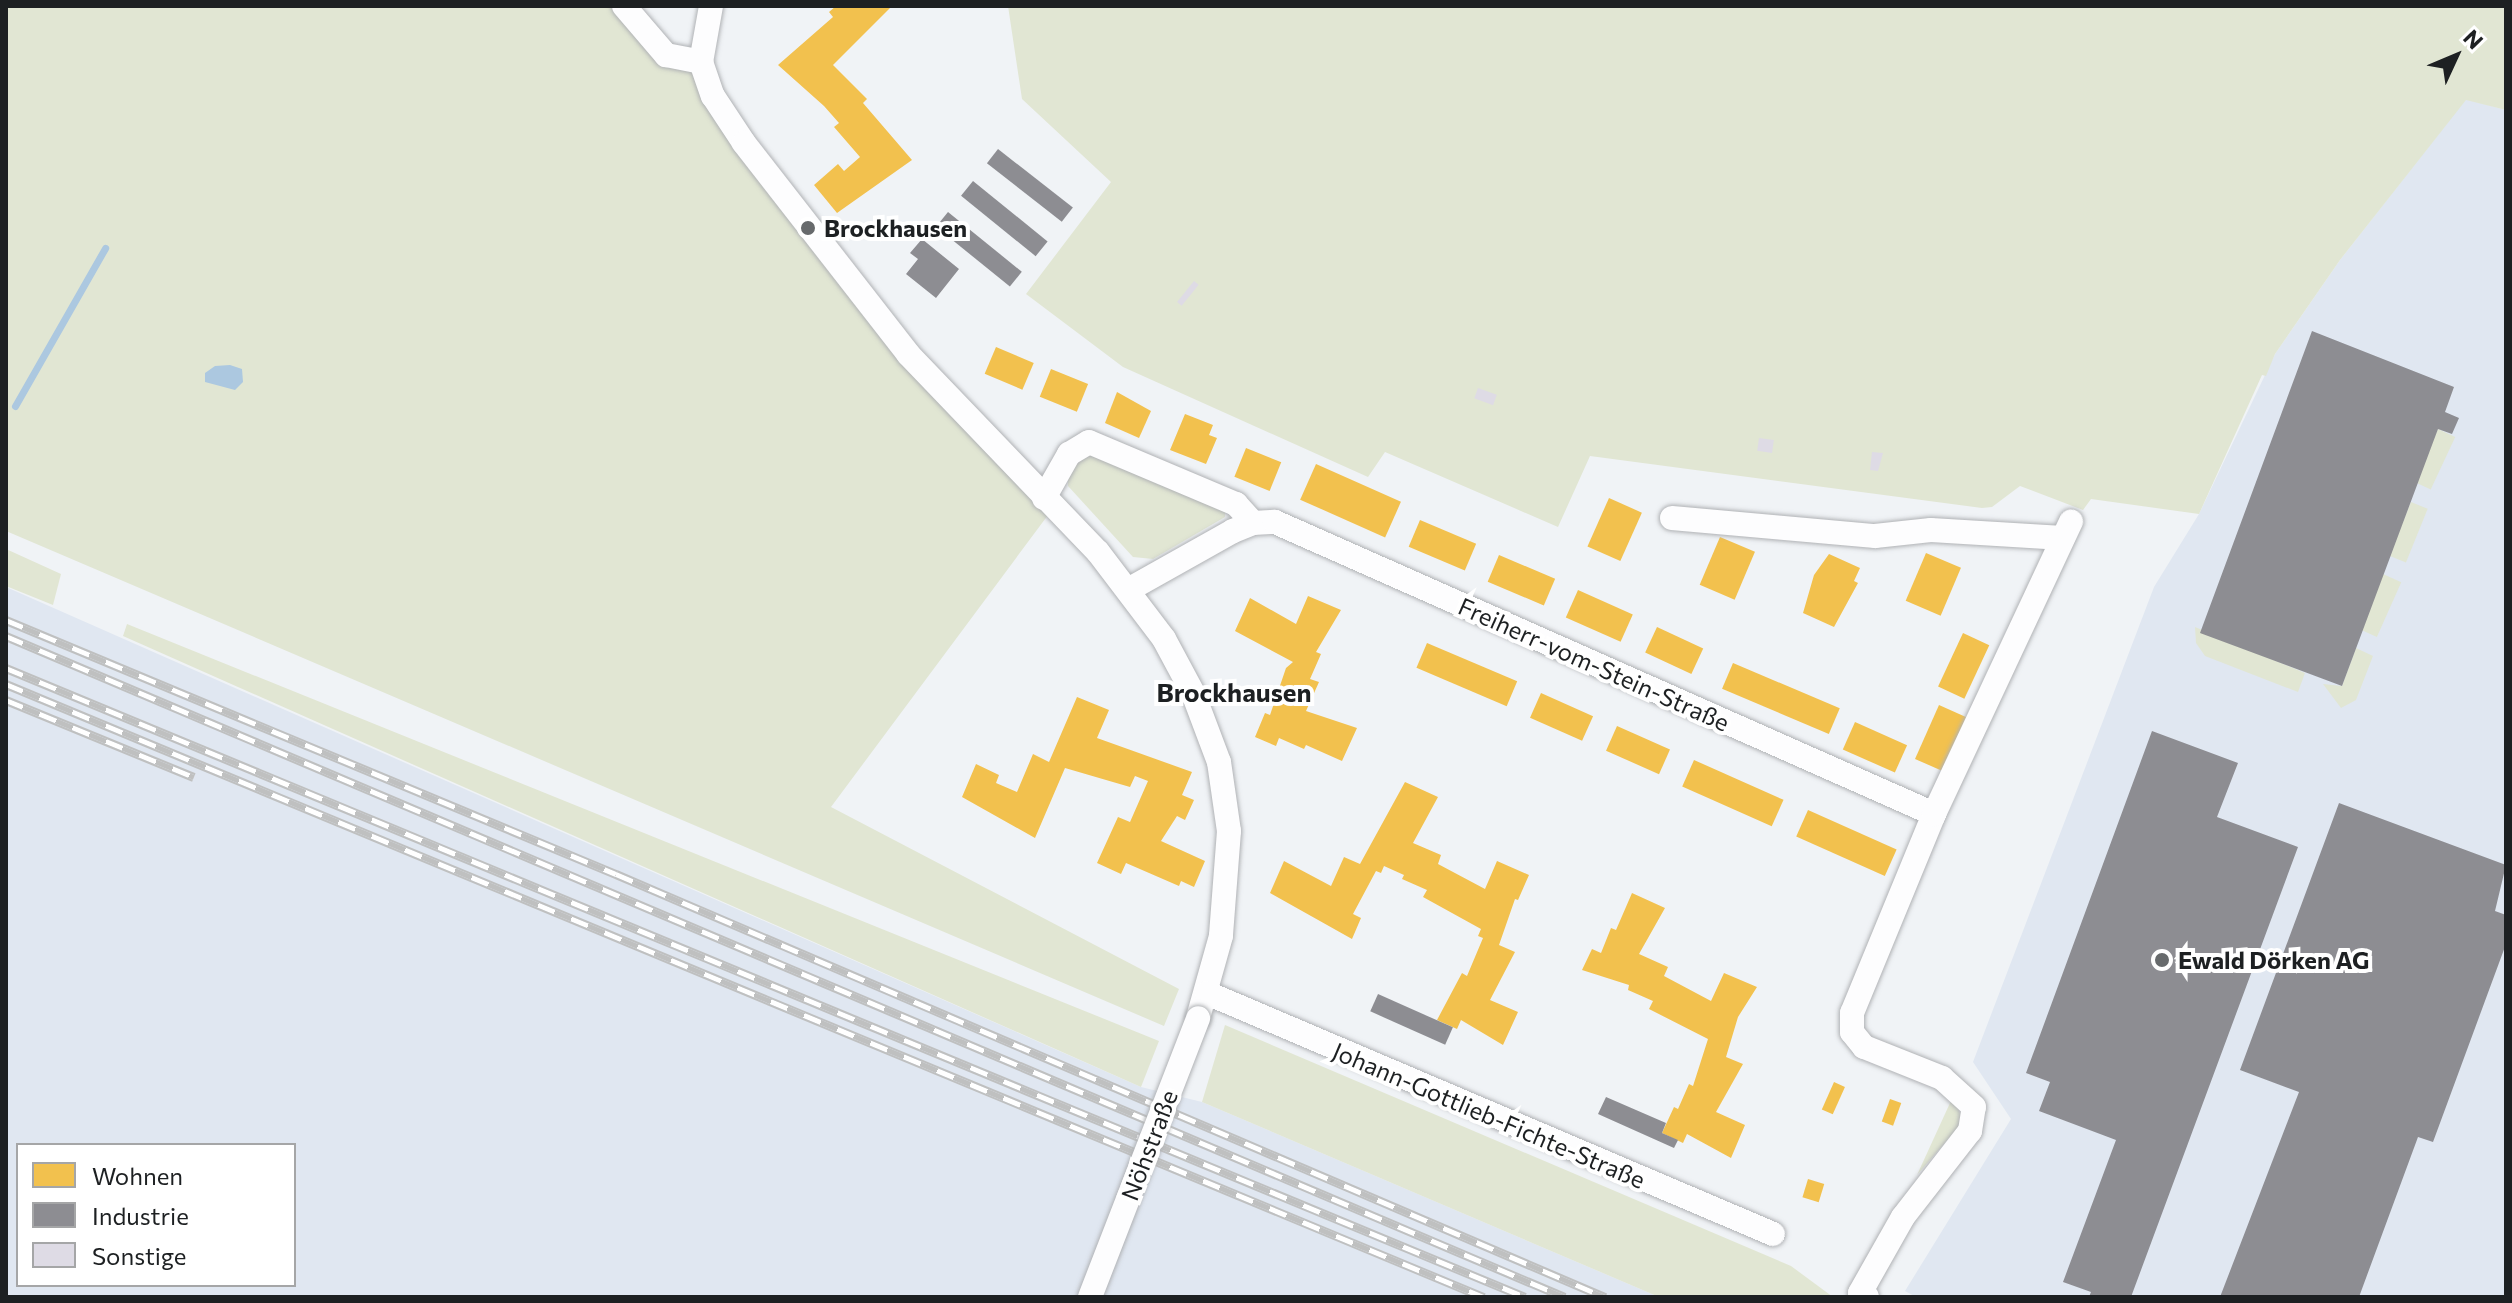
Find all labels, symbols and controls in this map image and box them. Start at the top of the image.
north arrow [2416,16,2496,96]
text: N [2458,24,2489,54]
place label: Brockhausen [824,214,967,242]
marker: Brockhausen [799,219,817,237]
street label: Freiherr-vom-Stein-Straße [1454,591,1734,737]
district label: Brockhausen [1156,676,1312,708]
place label: Ewald Dörken AG [2178,946,2369,974]
marker: Ewald Dörken AG [2153,951,2171,969]
street label: Johann-Gottlieb-Fichte-Straße [1328,1036,1650,1194]
street label: Nöhstraße [1115,1086,1183,1204]
legend [16,1143,296,1287]
text: Wohnen [92,1161,183,1190]
text: Industrie [92,1201,189,1230]
text: Sonstige [92,1241,186,1270]

